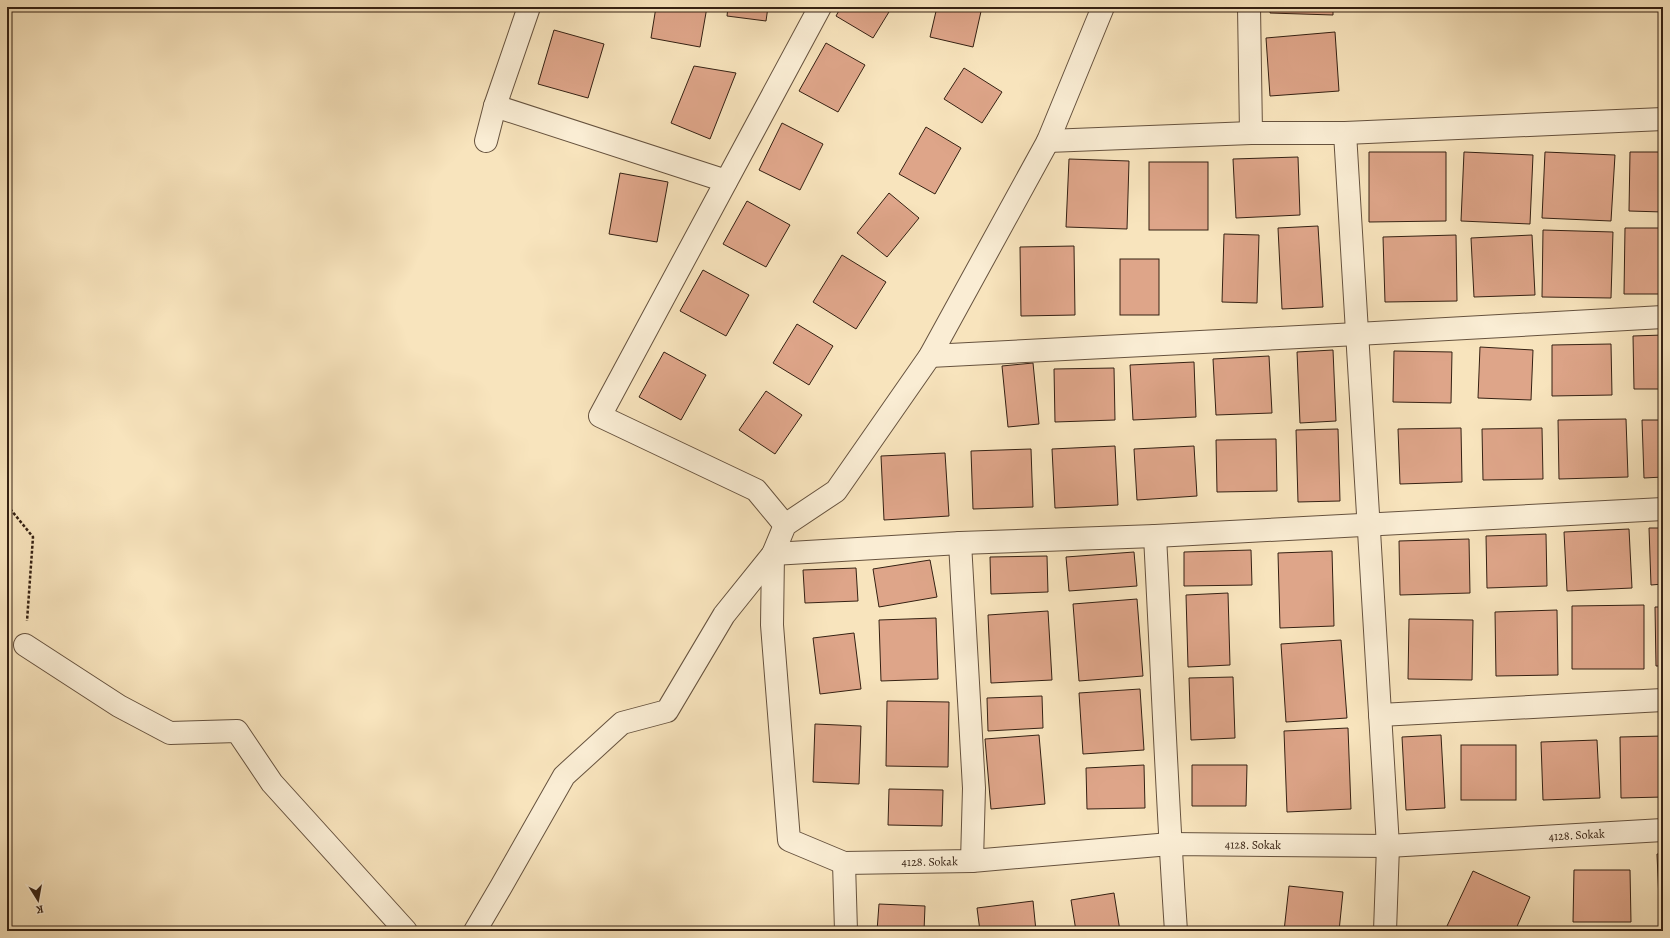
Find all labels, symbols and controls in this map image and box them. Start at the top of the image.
street label: 4128. Sokak [1548,825,1605,845]
street label: 4128. Sokak [1225,837,1281,853]
street label: 4128. Sokak [901,853,958,870]
north arrow [18,880,58,920]
text: K [34,901,45,918]

